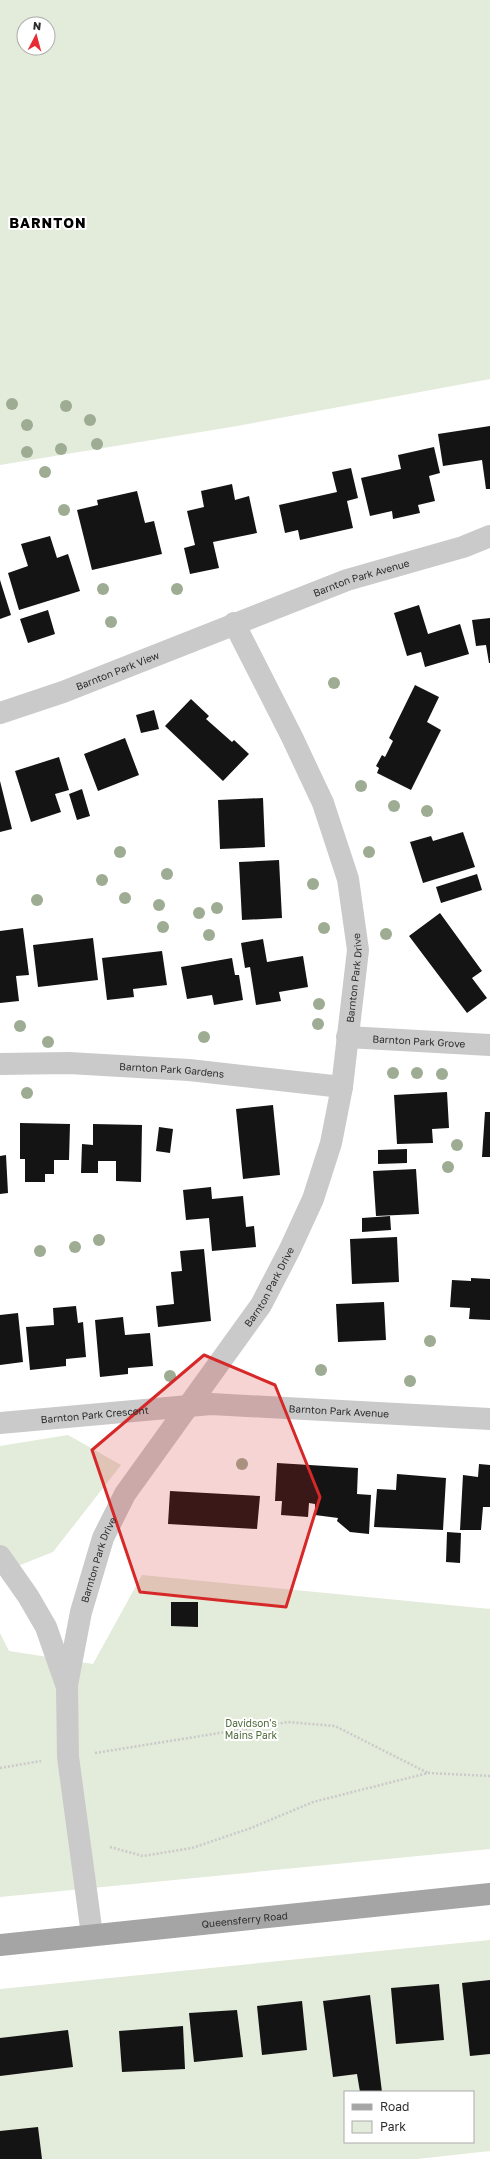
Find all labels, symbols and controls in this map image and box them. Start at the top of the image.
north arrow [16,16,56,56]
text: N [32,19,42,32]
district label: BARNTON [9,214,87,231]
street label: Barnton Park Avenue [311,557,411,599]
street label: Barnton Park View [74,649,161,692]
street label: Barnton Park Drive [344,932,364,1023]
street label: Barnton Park Grove [372,1032,466,1050]
street label: Barnton Park Gardens [119,1060,225,1080]
street label: Barnton Park Drive [241,1245,296,1329]
street label: Barnton Park Avenue [288,1402,390,1420]
street label: Barnton Park Crescent [40,1404,149,1425]
street label: Barnton Park Drive [78,1515,119,1604]
park label: Davidson's Mains Park [225,1717,278,1741]
street label: Queensferry Road [201,1909,288,1930]
legend [344,2091,474,2143]
text: Road [380,2099,409,2114]
text: Park [380,2119,406,2134]

